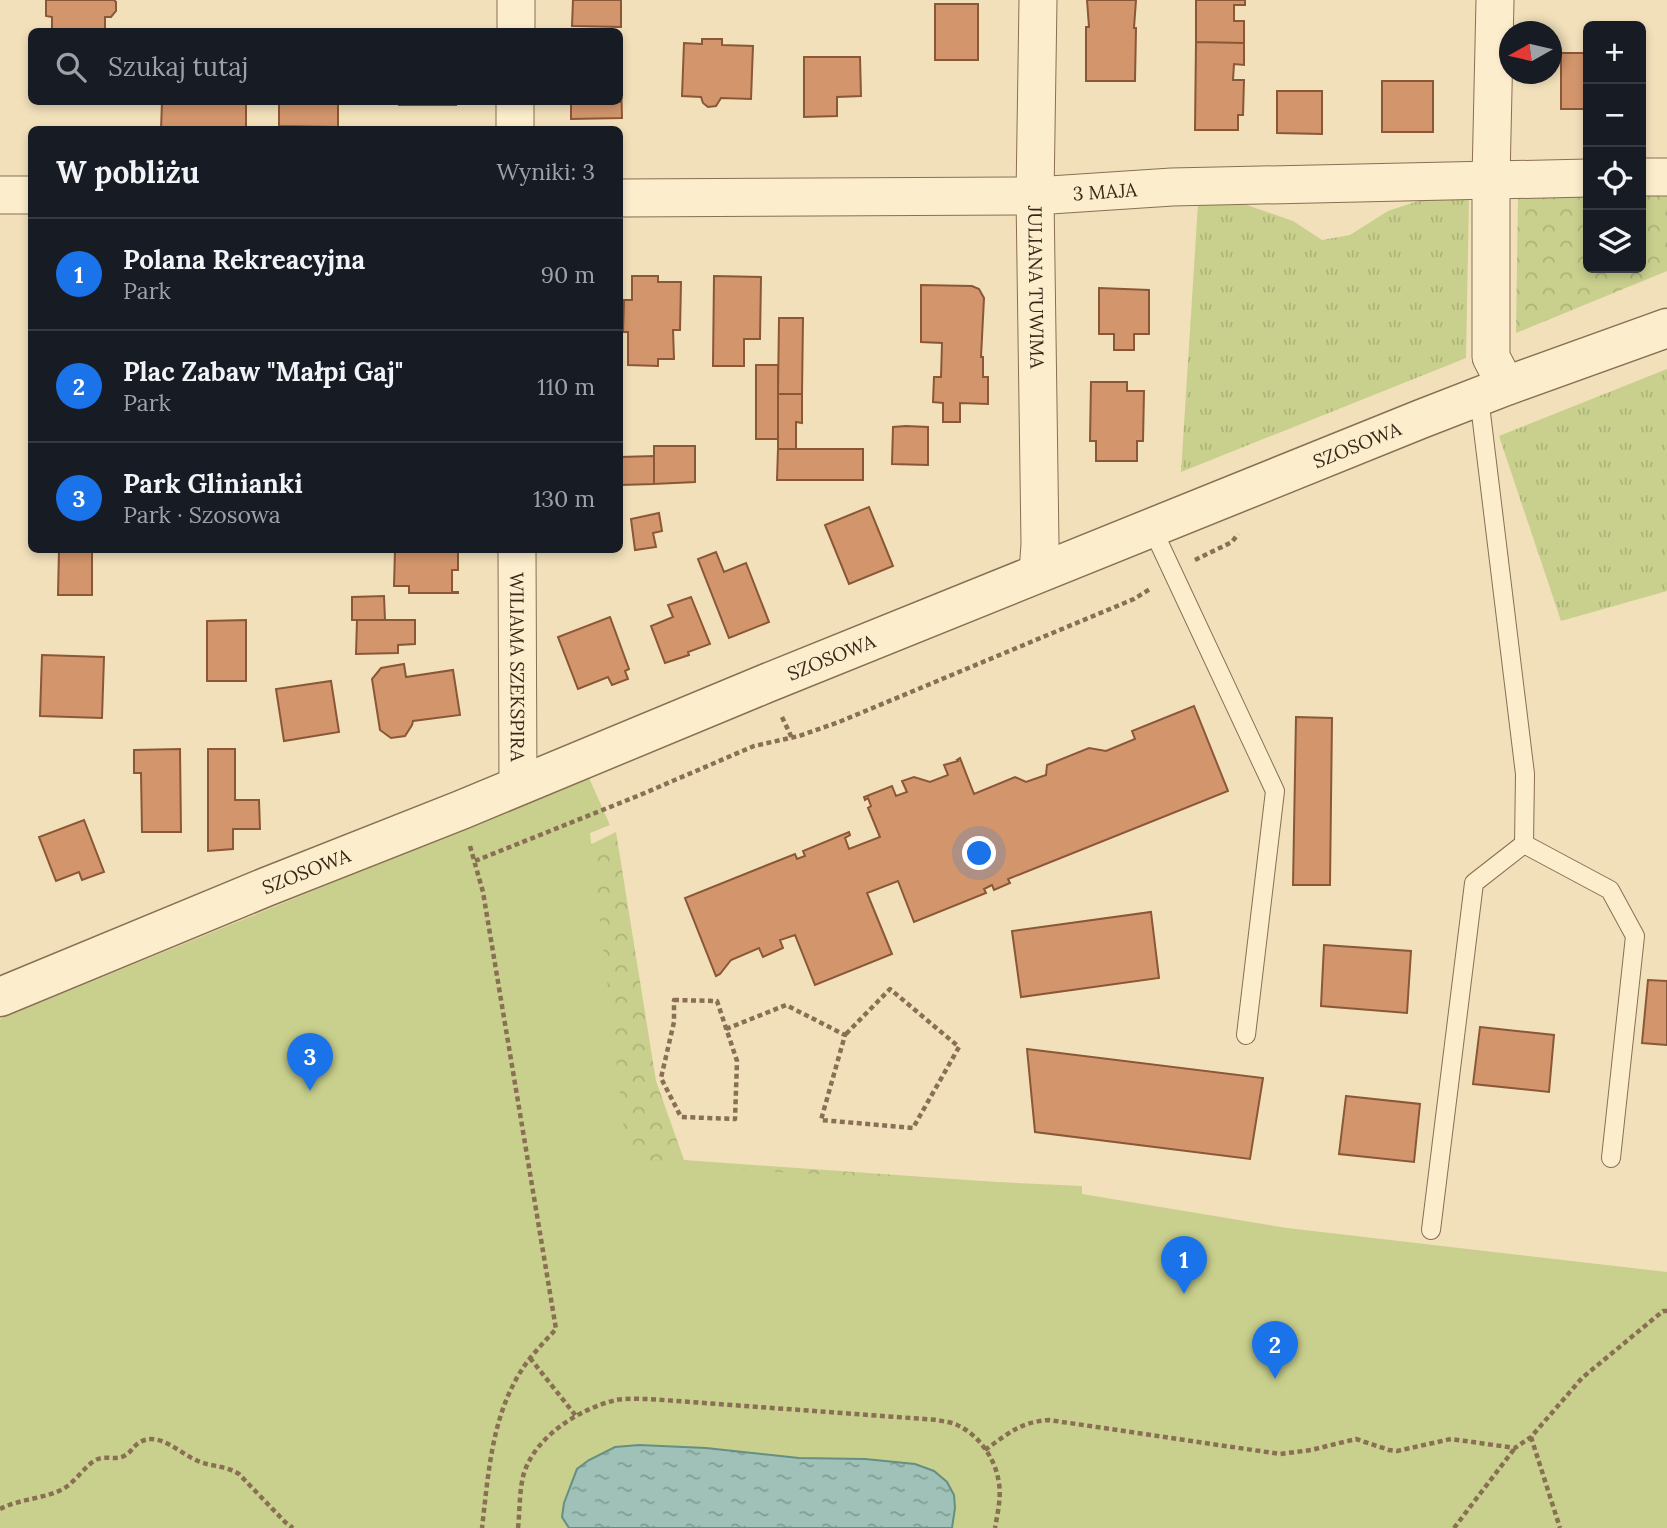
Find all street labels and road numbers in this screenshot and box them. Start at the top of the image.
street label: 3 MAJA [1072,177,1139,205]
street label: JULIANA TUWIMA [1023,204,1049,370]
street label: SZOSOWA [1309,416,1406,473]
street label: WILIAMA SZEKSPIRA [505,572,530,763]
street label: SZOSOWA [784,628,880,686]
street label: SZOSOWA [259,843,355,899]

